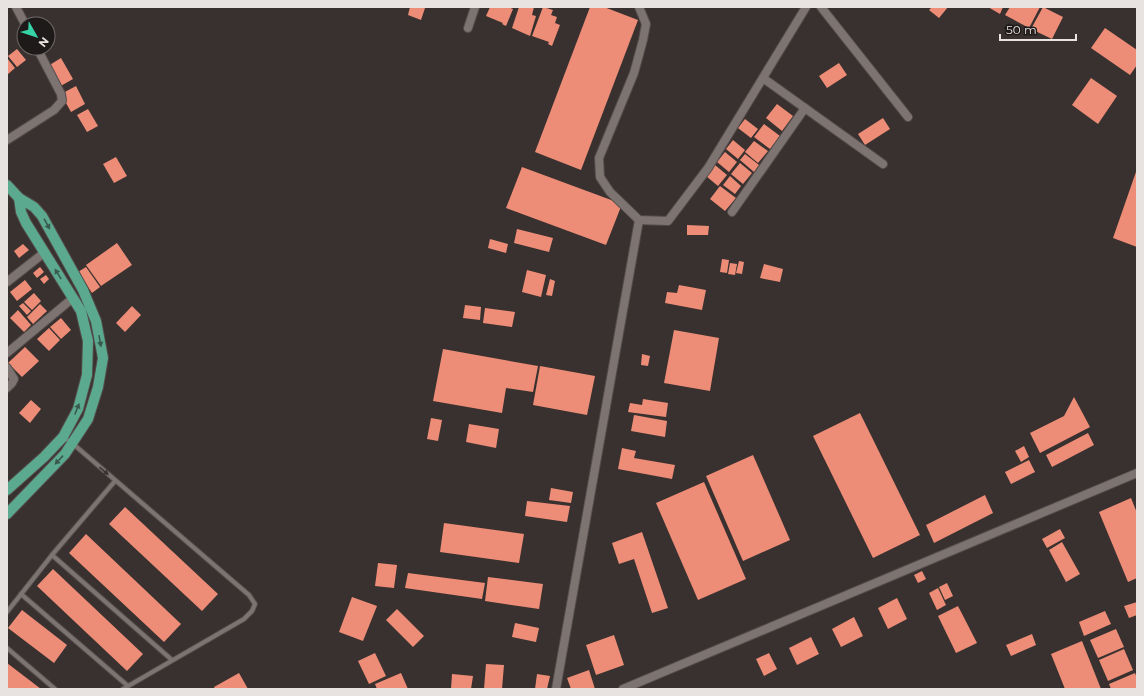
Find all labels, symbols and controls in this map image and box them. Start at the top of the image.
north arrow [16,16,56,56]
scale bar [1000,16,1076,42]
text: 50 m [1006,22,1037,37]
text: N [36,34,52,50]
one-way arrow [43,218,50,230]
one-way arrow [54,269,62,279]
one-way arrow [97,335,103,348]
one-way arrow [75,402,81,414]
one-way arrow [54,455,64,465]
one-way arrow [99,466,109,476]

